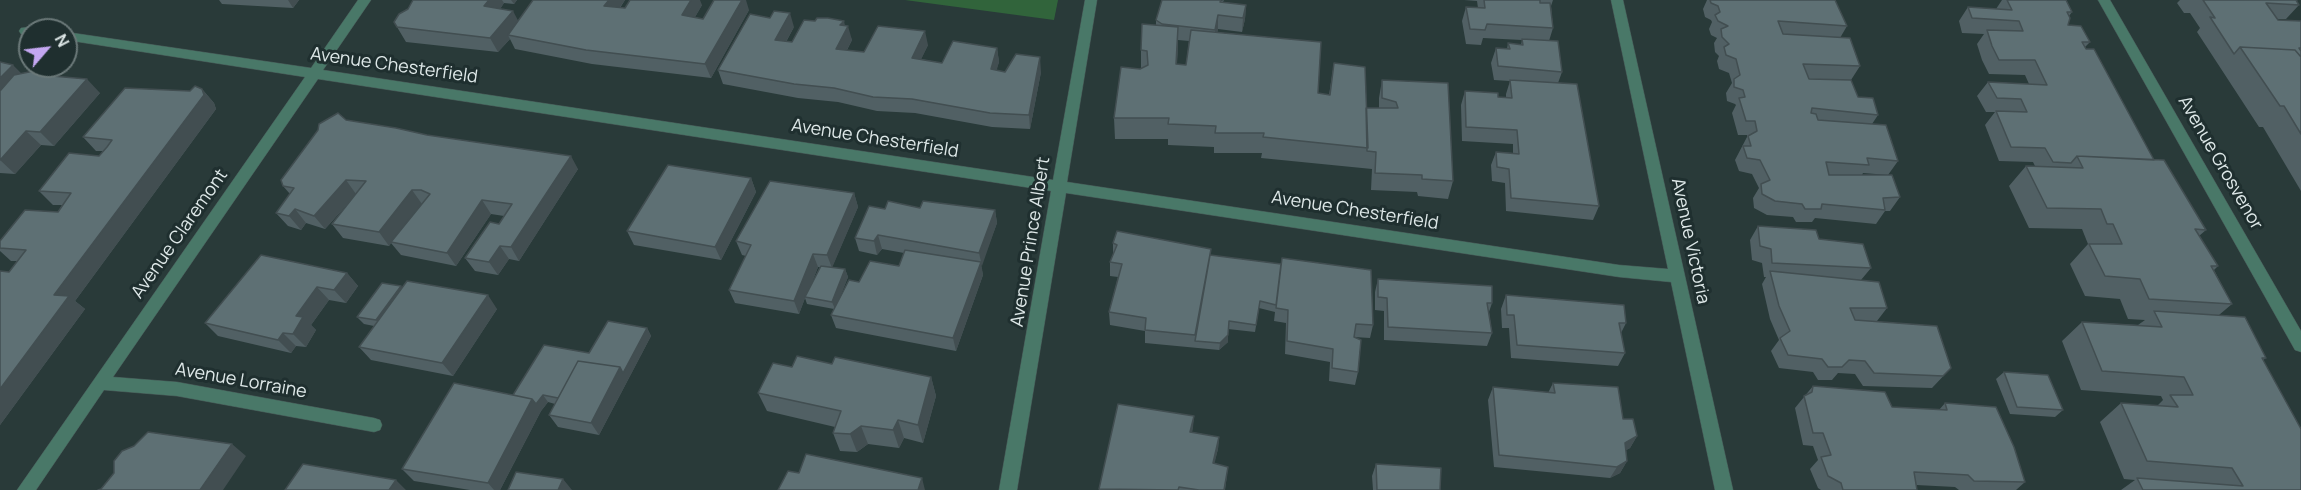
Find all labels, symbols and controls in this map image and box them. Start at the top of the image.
north arrow [18,18,78,78]
text: N [50,30,75,51]
street label: Avenue Chesterfield [309,44,479,88]
street label: Avenue Grosvenor [2173,92,2267,234]
street label: Avenue Chesterfield [790,115,960,163]
street label: Avenue Prince Albert [1007,156,1055,328]
street label: Avenue Claremont [127,165,233,303]
street label: Avenue Victoria [1666,176,1714,306]
street label: Avenue Chesterfield [1270,187,1440,235]
street label: Avenue Lorraine [174,359,308,403]

